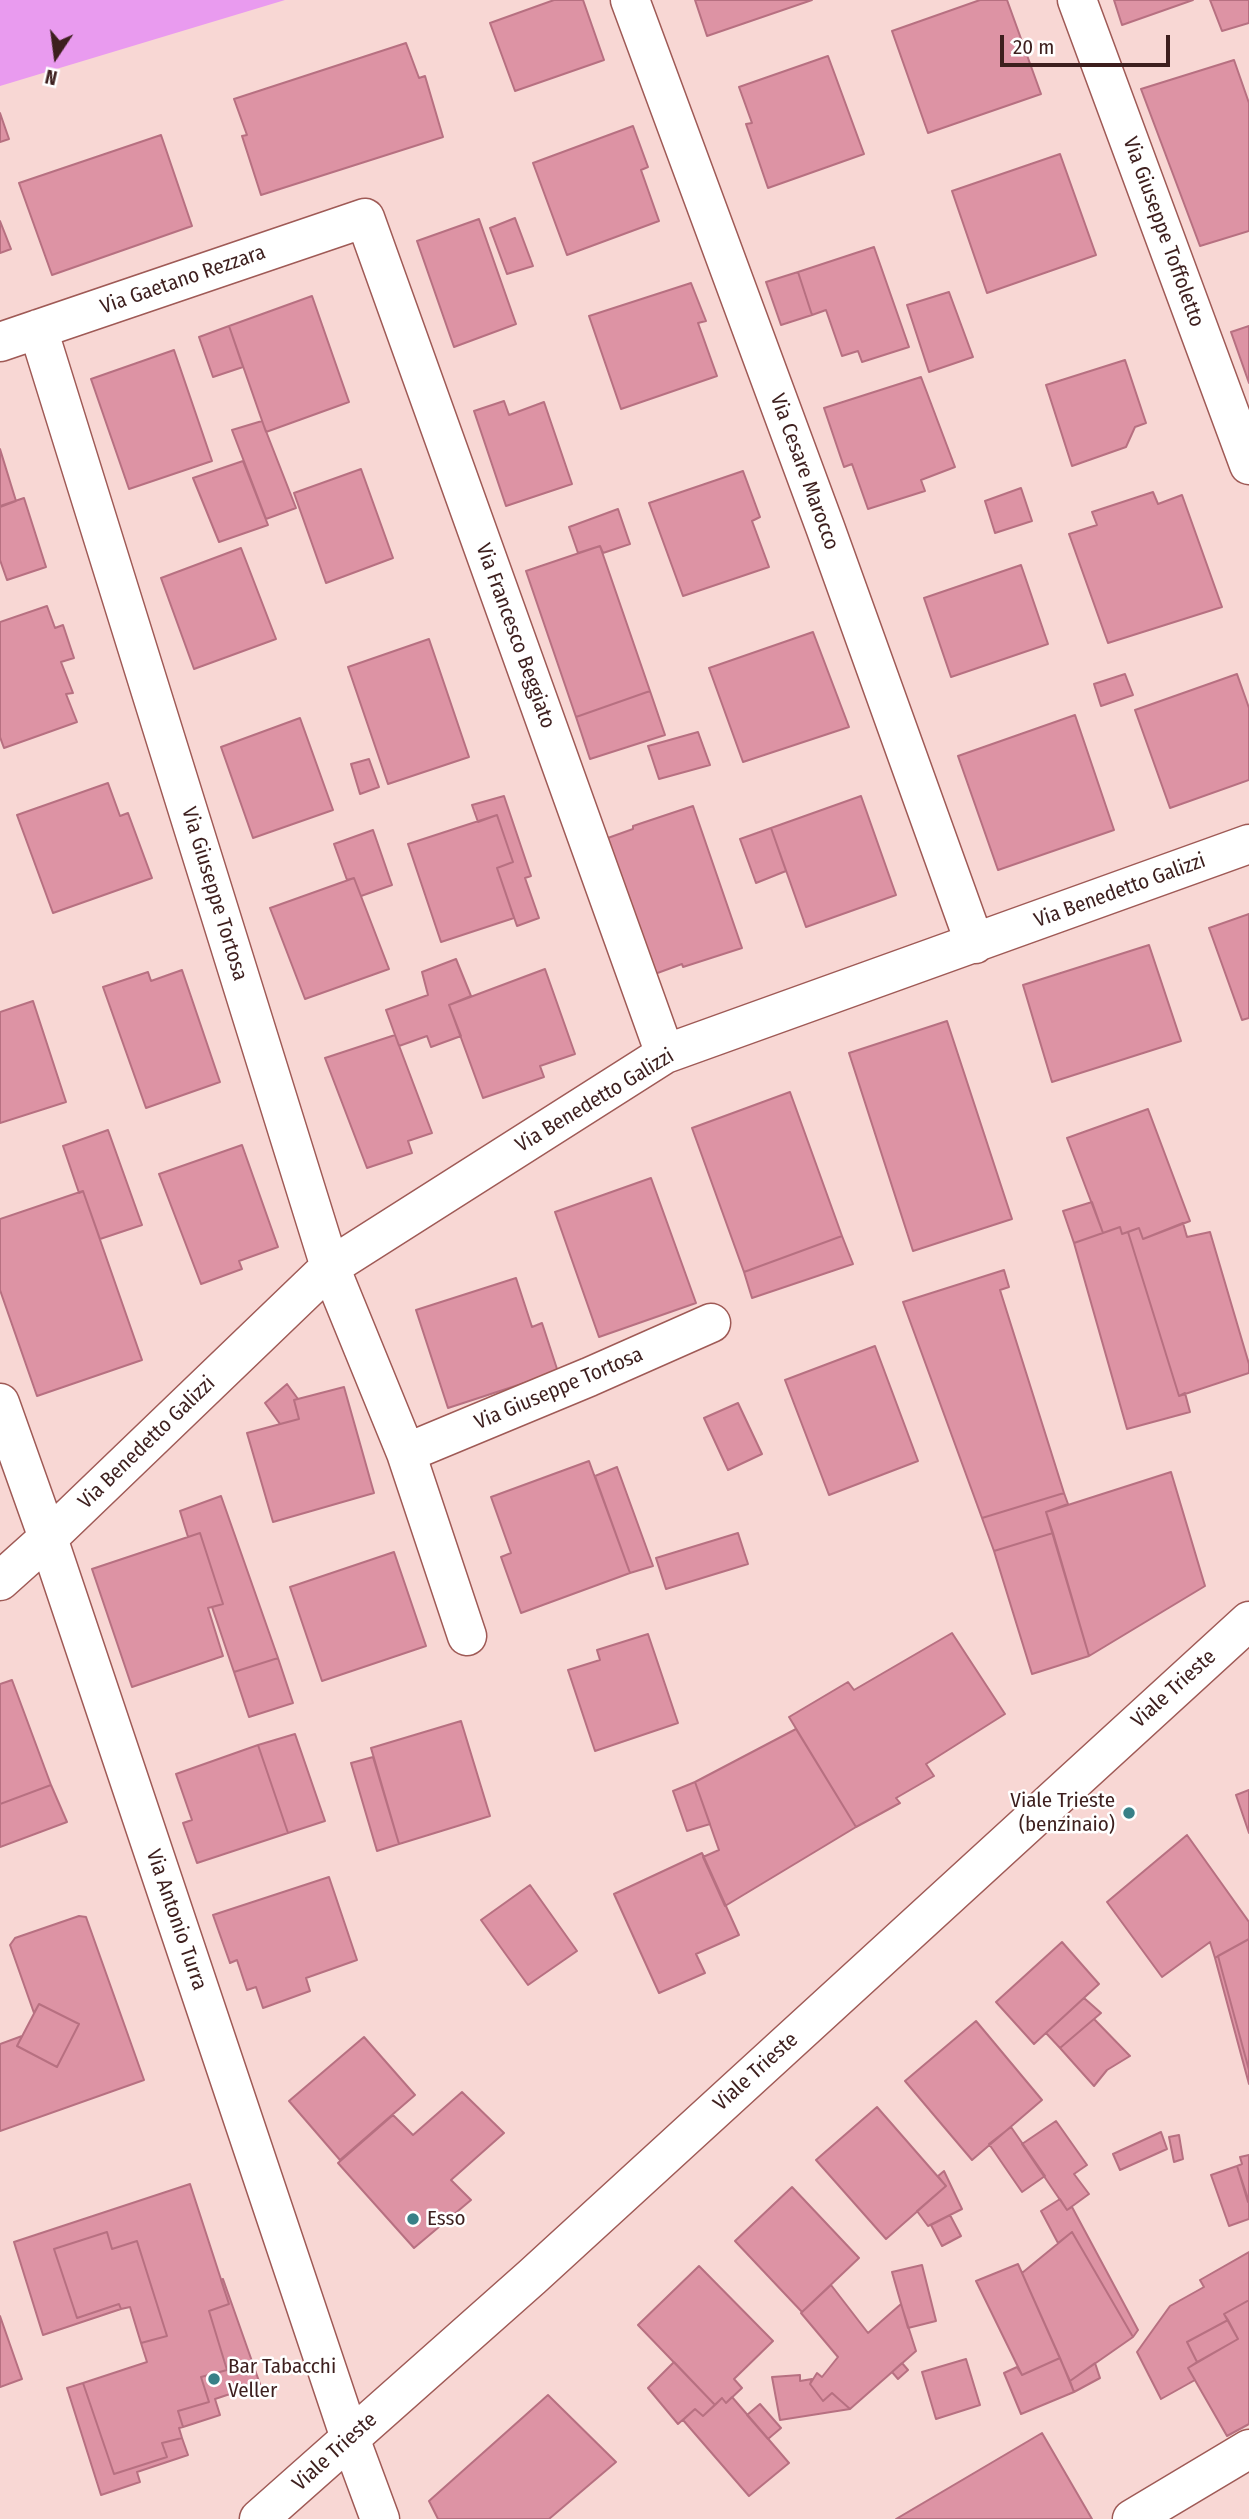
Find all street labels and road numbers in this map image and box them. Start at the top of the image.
street label: Via Giuseppe Toffoletto [1117,134,1209,330]
street label: Via Gaetano Rezzara [97,240,269,320]
street label: Via Cesare Marocco [764,391,844,553]
street label: Via Francesco Beggiato [470,540,560,732]
street label: Via Giuseppe Tortosa [176,804,252,984]
street label: Via Benedetto Galizzi [1031,848,1209,934]
street label: Via Benedetto Galizzi [511,1044,679,1158]
street label: Via Giuseppe Tortosa [471,1342,647,1436]
street label: Via Benedetto Galizzi [73,1371,221,1515]
street label: Viale Trieste [1127,1645,1221,1733]
street label: Via Antonio Turra [140,1846,212,1994]
street label: Viale Trieste [709,2028,803,2116]
street label: Viale Trieste [288,2408,382,2496]

